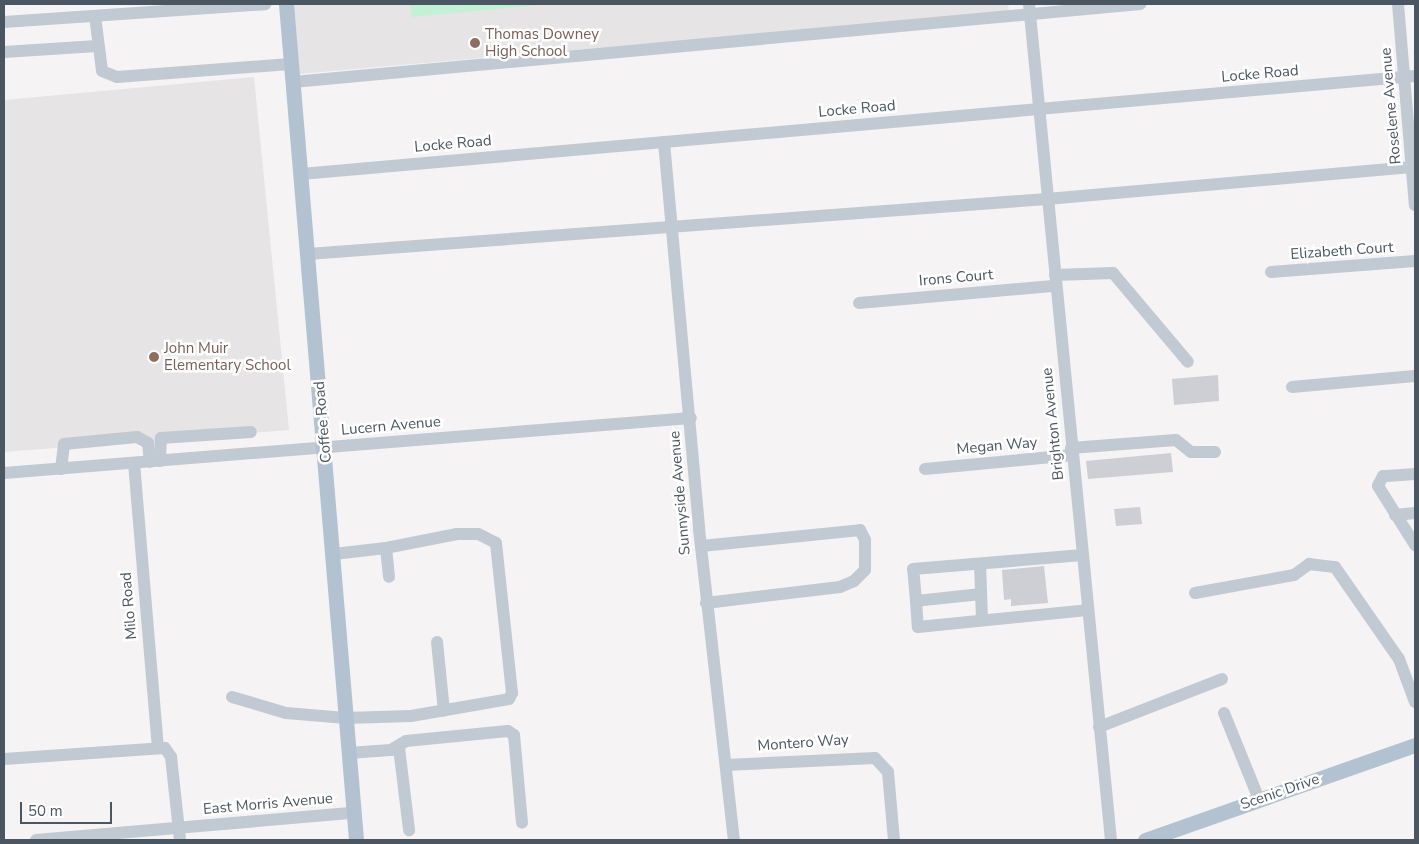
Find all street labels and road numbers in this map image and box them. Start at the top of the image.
street label: Roselene Avenue [1377,47,1405,165]
street label: Locke Road [1221,62,1299,86]
street label: Locke Road [818,97,896,121]
street label: Locke Road [414,132,492,156]
street label: Elizabeth Court [1290,238,1394,264]
street label: Irons Court [918,266,994,290]
street label: Brighton Avenue [1038,367,1068,481]
street label: Coffee Road [310,380,336,464]
street label: Lucern Avenue [340,413,442,439]
street label: Sunnyside Avenue [666,430,694,556]
street label: Megan Way [956,433,1038,459]
street label: Milo Road [117,571,141,641]
street label: Montero Way [757,731,849,755]
street label: Scenic Drive [1238,770,1322,814]
street label: East Morris Avenue [202,789,334,819]

